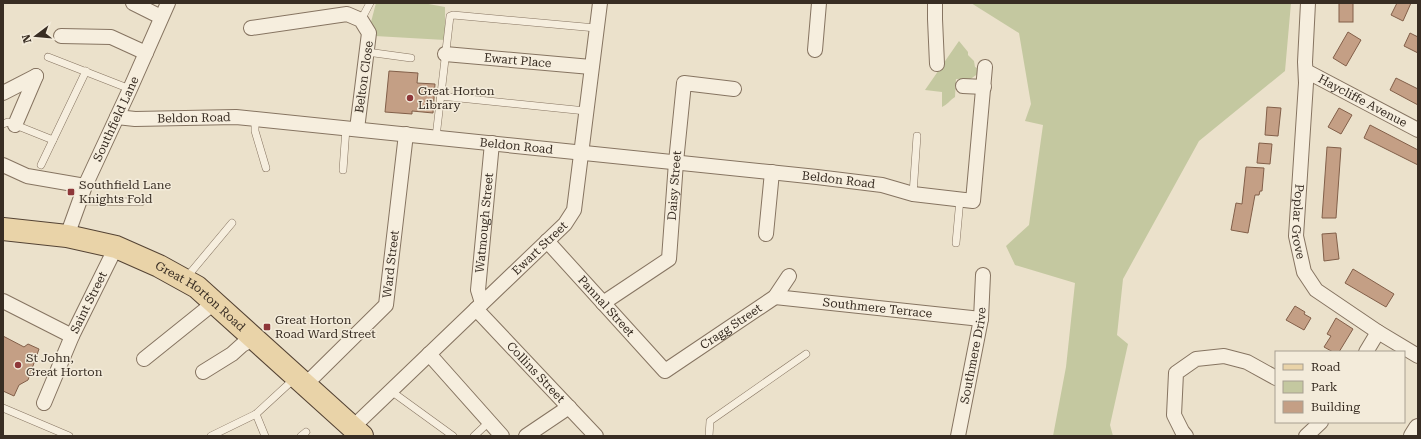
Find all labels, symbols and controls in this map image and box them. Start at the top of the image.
north arrow [16,16,56,56]
text: N [19,32,34,44]
street label: Belton Close [352,40,376,114]
street label: Ewart Place [483,51,552,70]
street label: Haycliffe Avenue [1316,72,1410,130]
street label: Southfield Lane [90,74,142,164]
place label: Great Horton Library [418,84,495,112]
marker: Great Horton Library [405,93,415,103]
street label: Beldon Road [157,110,231,126]
street label: Beldon Road [479,135,554,157]
street label: Daisy Street [665,149,684,221]
street label: Beldon Road [801,168,876,191]
street label: Watmough Street [473,172,496,274]
place label: Southfield Lane Knights Fold [79,178,172,206]
street label: Poplar Grove [1289,183,1308,261]
marker: Southfield Lane Knights Fold [66,187,76,197]
street label: Ewart Street [509,218,571,278]
street label: Ward Street [380,229,402,299]
street label: Great Horton Road [153,258,248,334]
street label: Saint Street [67,269,110,336]
street label: Pannal Street [575,273,638,340]
street label: Southmere Terrace [822,295,933,321]
street label: Cragg Street [697,301,765,352]
street label: Southmere Drive [957,306,989,405]
place label: Great Horton Road Ward Street [275,313,376,341]
marker: Great Horton Road Ward Street [262,322,272,332]
street label: Collins Street [504,339,568,406]
place label: St John, Great Horton [26,351,103,379]
legend [1275,351,1405,423]
marker: St John, Great Horton [13,360,23,370]
text: Road [1311,360,1341,374]
text: Park [1311,380,1338,394]
text: Building [1311,400,1360,414]

